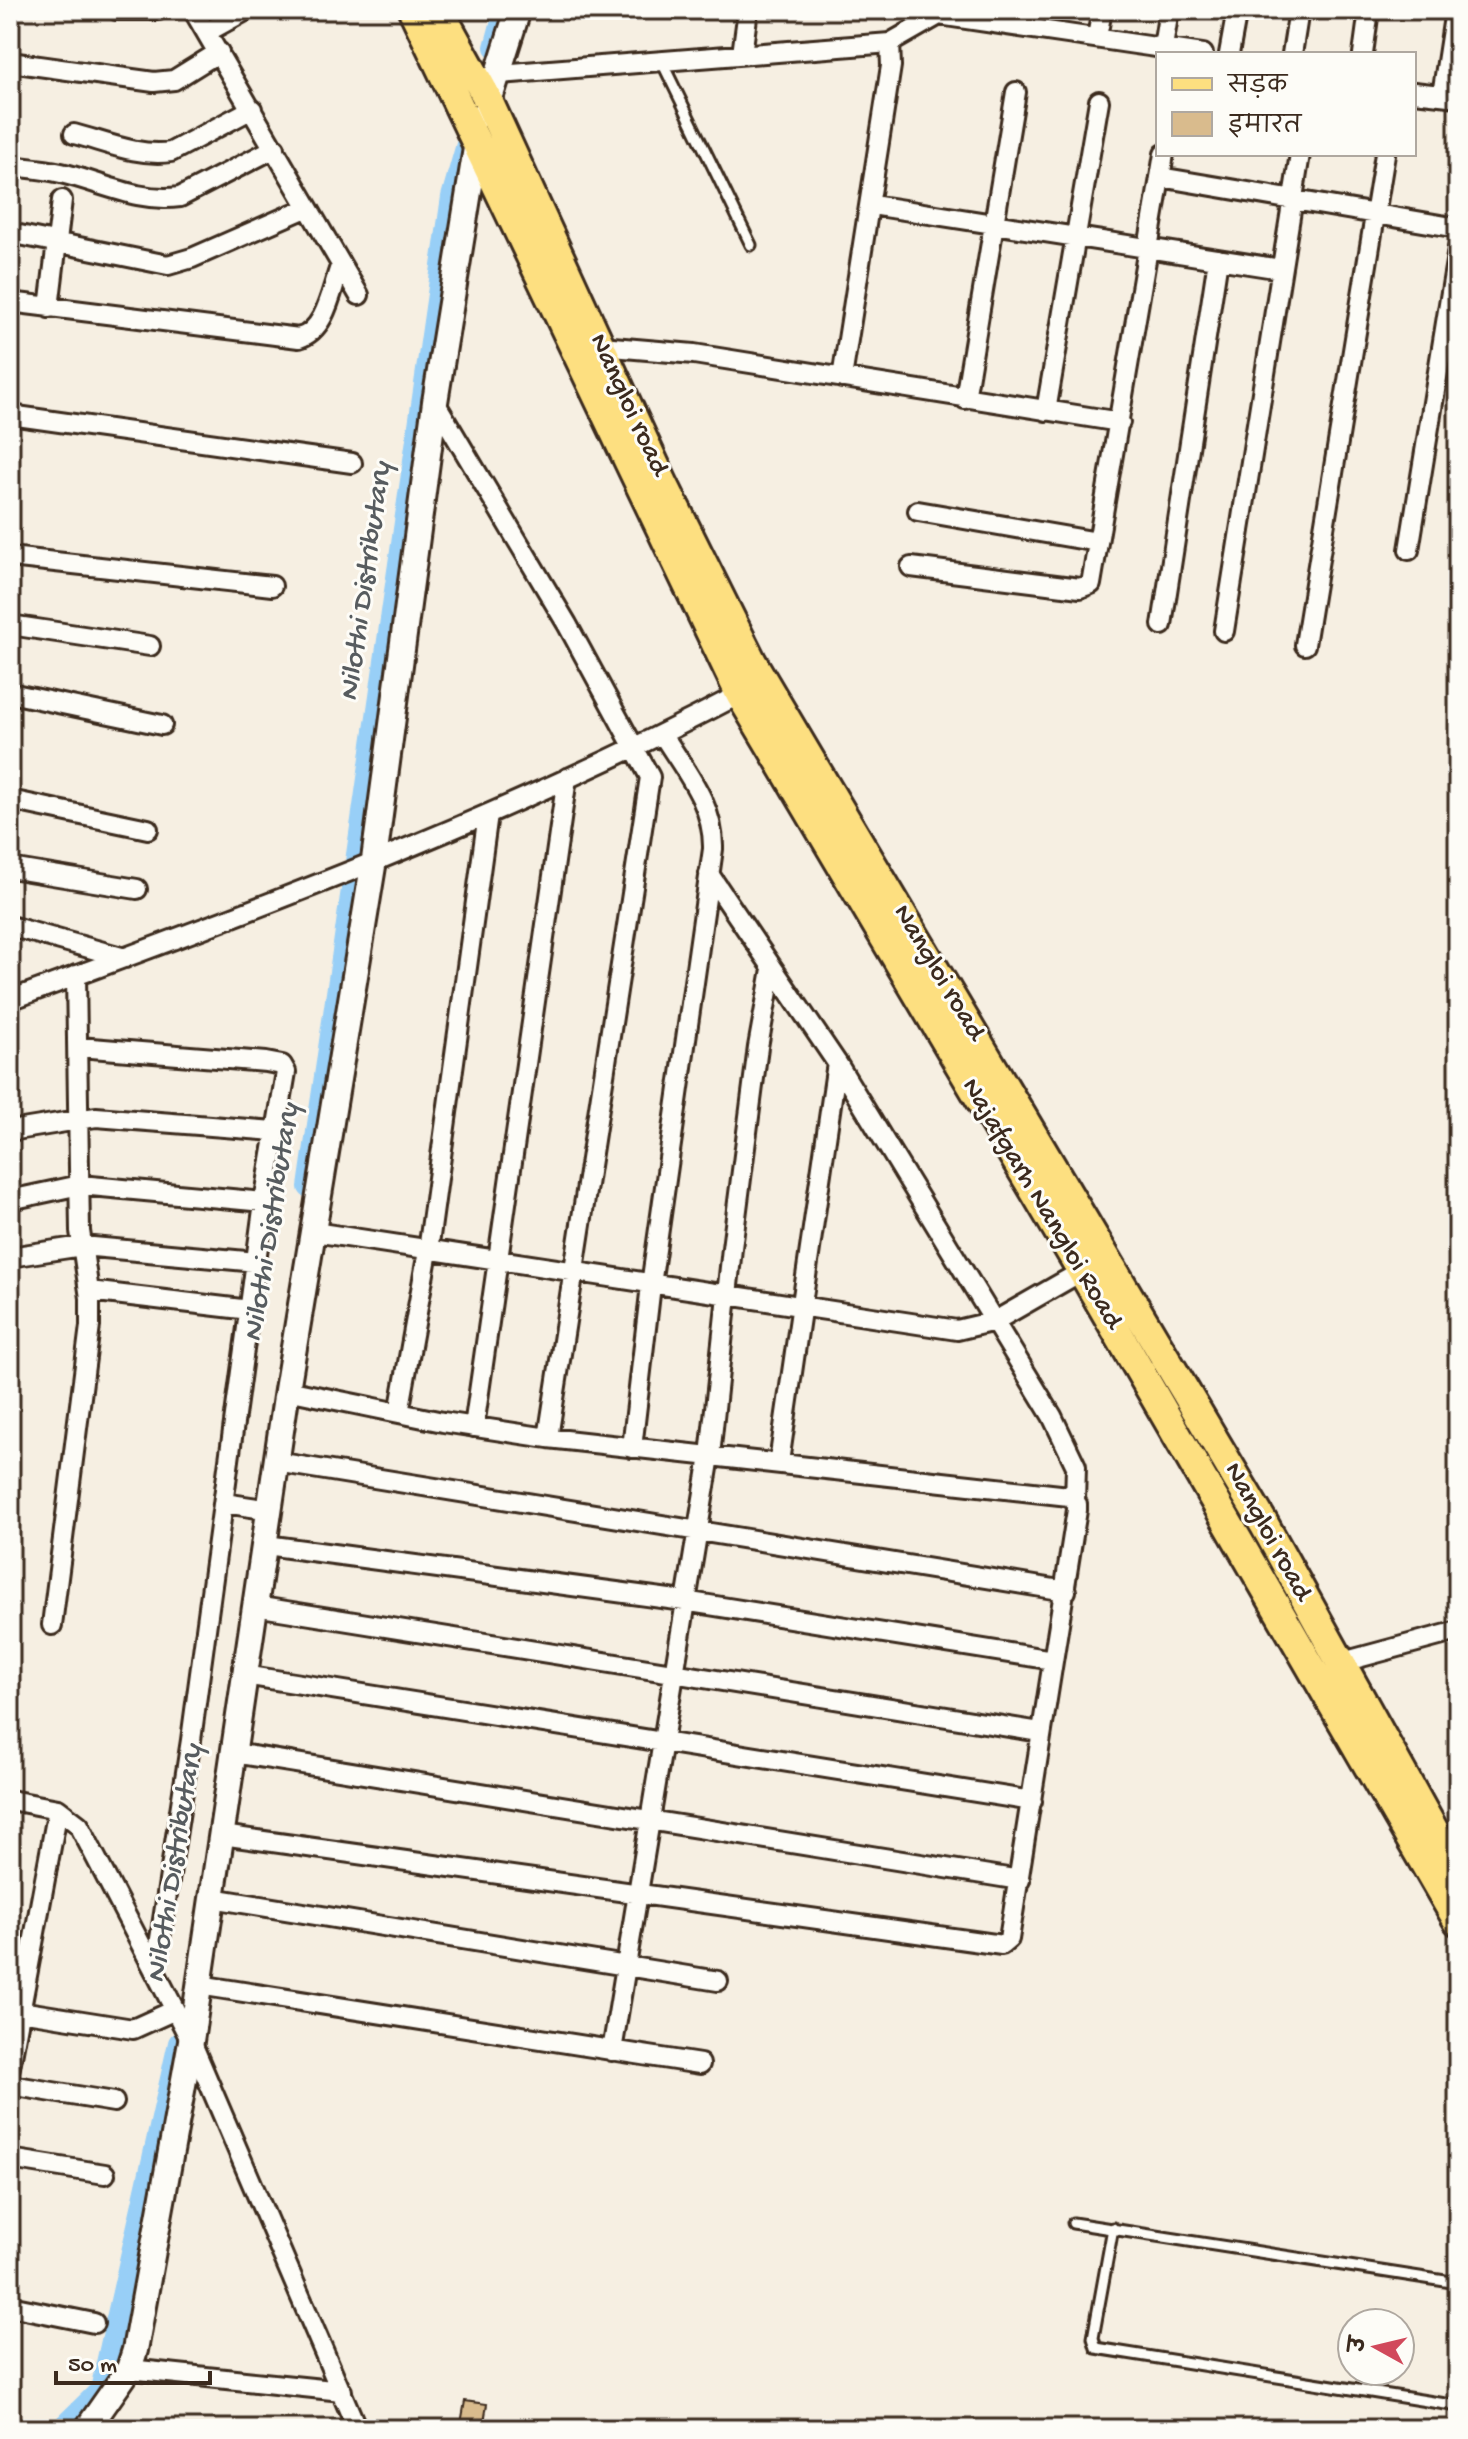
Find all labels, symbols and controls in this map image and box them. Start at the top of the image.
legend [1156,52,1416,156]
text: सड़क [1226,73,1289,102]
text: इमारत [1228,112,1303,142]
street label: Nangloi road [581,329,676,484]
water label: Nilothi Distributary [333,458,401,704]
street label: Nangloi road [884,899,993,1049]
street label: Najafgarh Nangloi Road [953,1073,1130,1338]
water label: Nilothi Distributary [237,1099,309,1345]
street label: Nangloi road [1216,1457,1320,1609]
water label: Nilothi Distributary [140,1740,212,1986]
north arrow [1336,2307,1416,2387]
text: उ [1346,2333,1374,2356]
scale bar [56,2335,210,2385]
text: 50 m [68,2352,117,2381]

